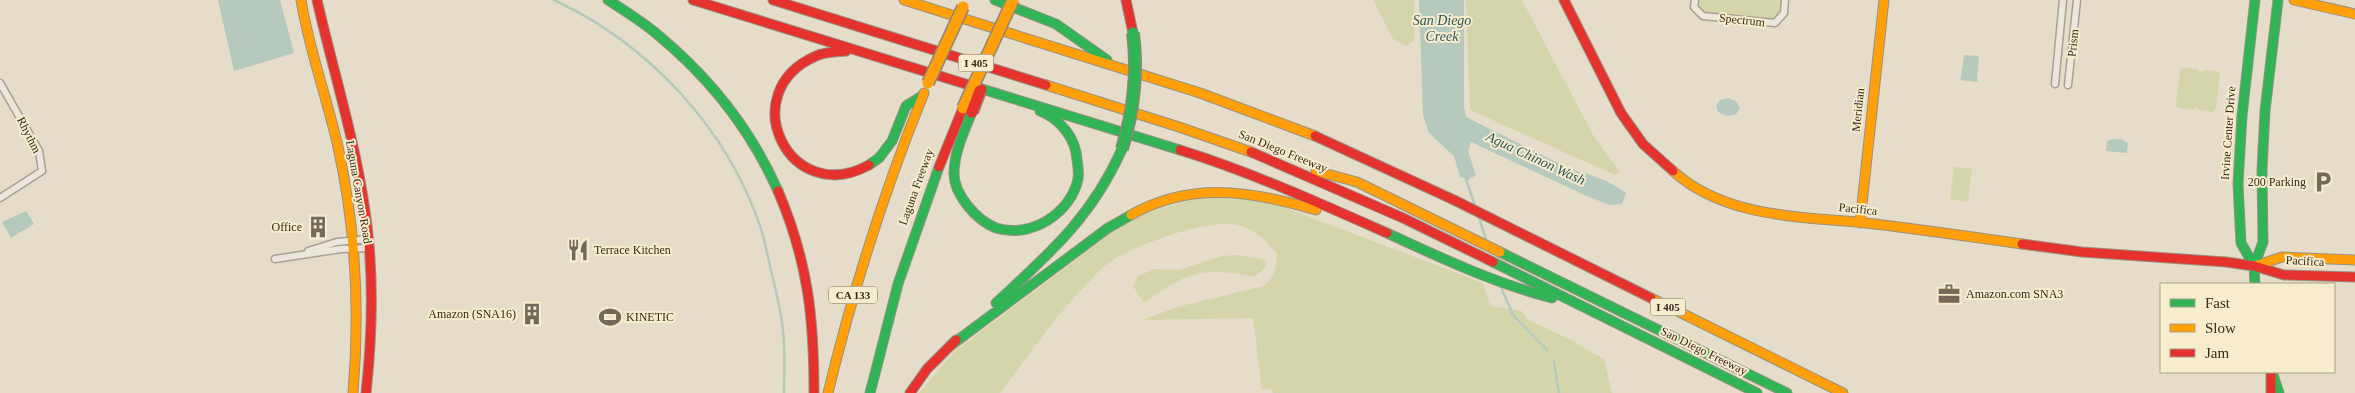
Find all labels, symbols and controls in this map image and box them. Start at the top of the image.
street label: Spectrum [1718,11,1766,29]
water label: San Diego Creek [1413,13,1471,44]
street label: Prism [2065,28,2081,58]
road number: I 405 [958,54,994,72]
street label: Irvine Center Drive [2218,86,2238,180]
street label: Meridian [1849,87,1867,133]
street label: Rhythm [14,115,44,156]
street label: San Diego Freeway [1237,127,1329,175]
water label: Agua Chinon Wash [1483,128,1588,188]
street label: Laguna Canyon Road [343,139,375,245]
street label: Laguna Freeway [896,147,936,227]
parking icon: 200 Parking [2310,169,2336,195]
place label: 200 Parking [2248,175,2306,189]
street label: Pacifica [1838,200,1879,218]
building icon: Office [305,214,331,240]
place label: Office [272,220,302,234]
restaurant icon: Terrace Kitchen [565,237,591,263]
place label: Terrace Kitchen [594,243,671,257]
street label: Pacifica [2285,253,2325,269]
office icon: Amazon.com SNA3 [1936,281,1962,307]
legend [2160,283,2335,373]
road number: CA 133 [829,286,877,304]
place label: Amazon.com SNA3 [1966,287,2063,301]
text: Fast [2205,295,2231,311]
road number: I 405 [1650,298,1686,316]
building icon: Amazon (SNA16) [519,301,545,327]
sports icon: KINETIC [597,304,623,330]
place label: Amazon (SNA16) [428,307,516,321]
place label: KINETIC [626,310,674,324]
text: Slow [2205,320,2236,336]
street label: San Diego Freeway [1658,324,1750,378]
text: Jam [2205,345,2229,361]

